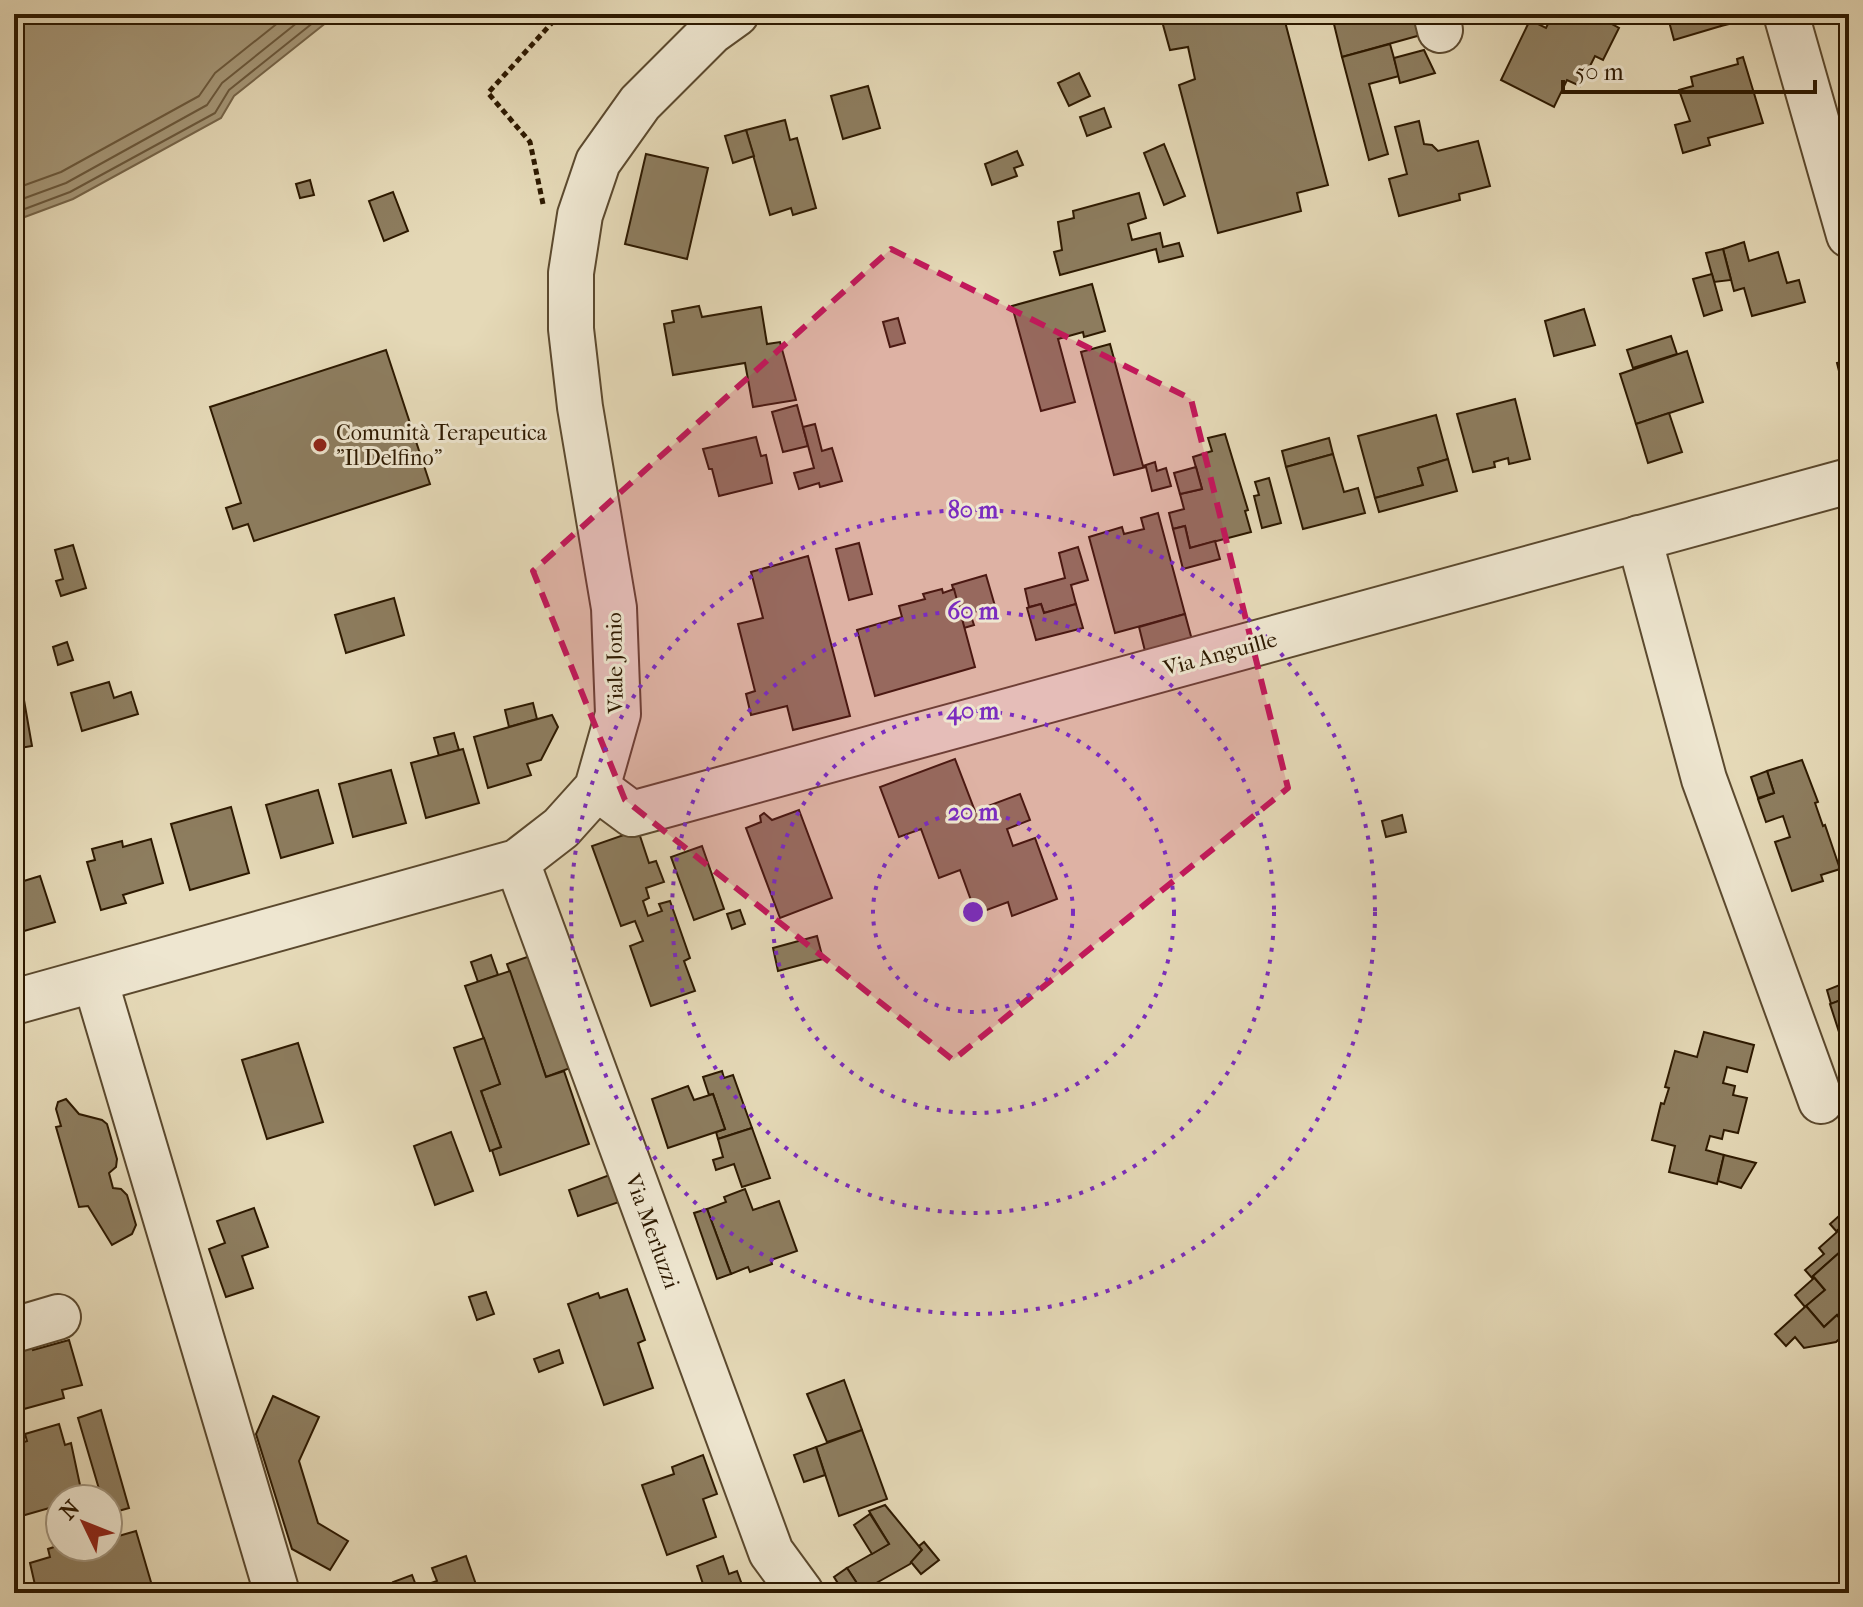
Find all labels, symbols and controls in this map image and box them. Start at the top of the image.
scale bar [1563,44,1815,94]
text: 50 m [1575,58,1624,86]
place label: Comunità Terapeutica "Il Delfino" [336,420,548,471]
marker: Comunità Terapeutica "Il Delfino" [311,436,329,454]
text: 80 m [948,496,999,524]
text: 60 m [947,597,1000,625]
street label: Viale Jonio [601,612,629,715]
street label: Via Anguille [1160,626,1280,682]
text: 40 m [946,697,1000,726]
text: 20 m [948,798,999,826]
centre of rings [959,898,987,926]
street label: Via Merluzzi [619,1170,685,1293]
north arrow [44,1483,124,1563]
text: N [55,1495,86,1525]

